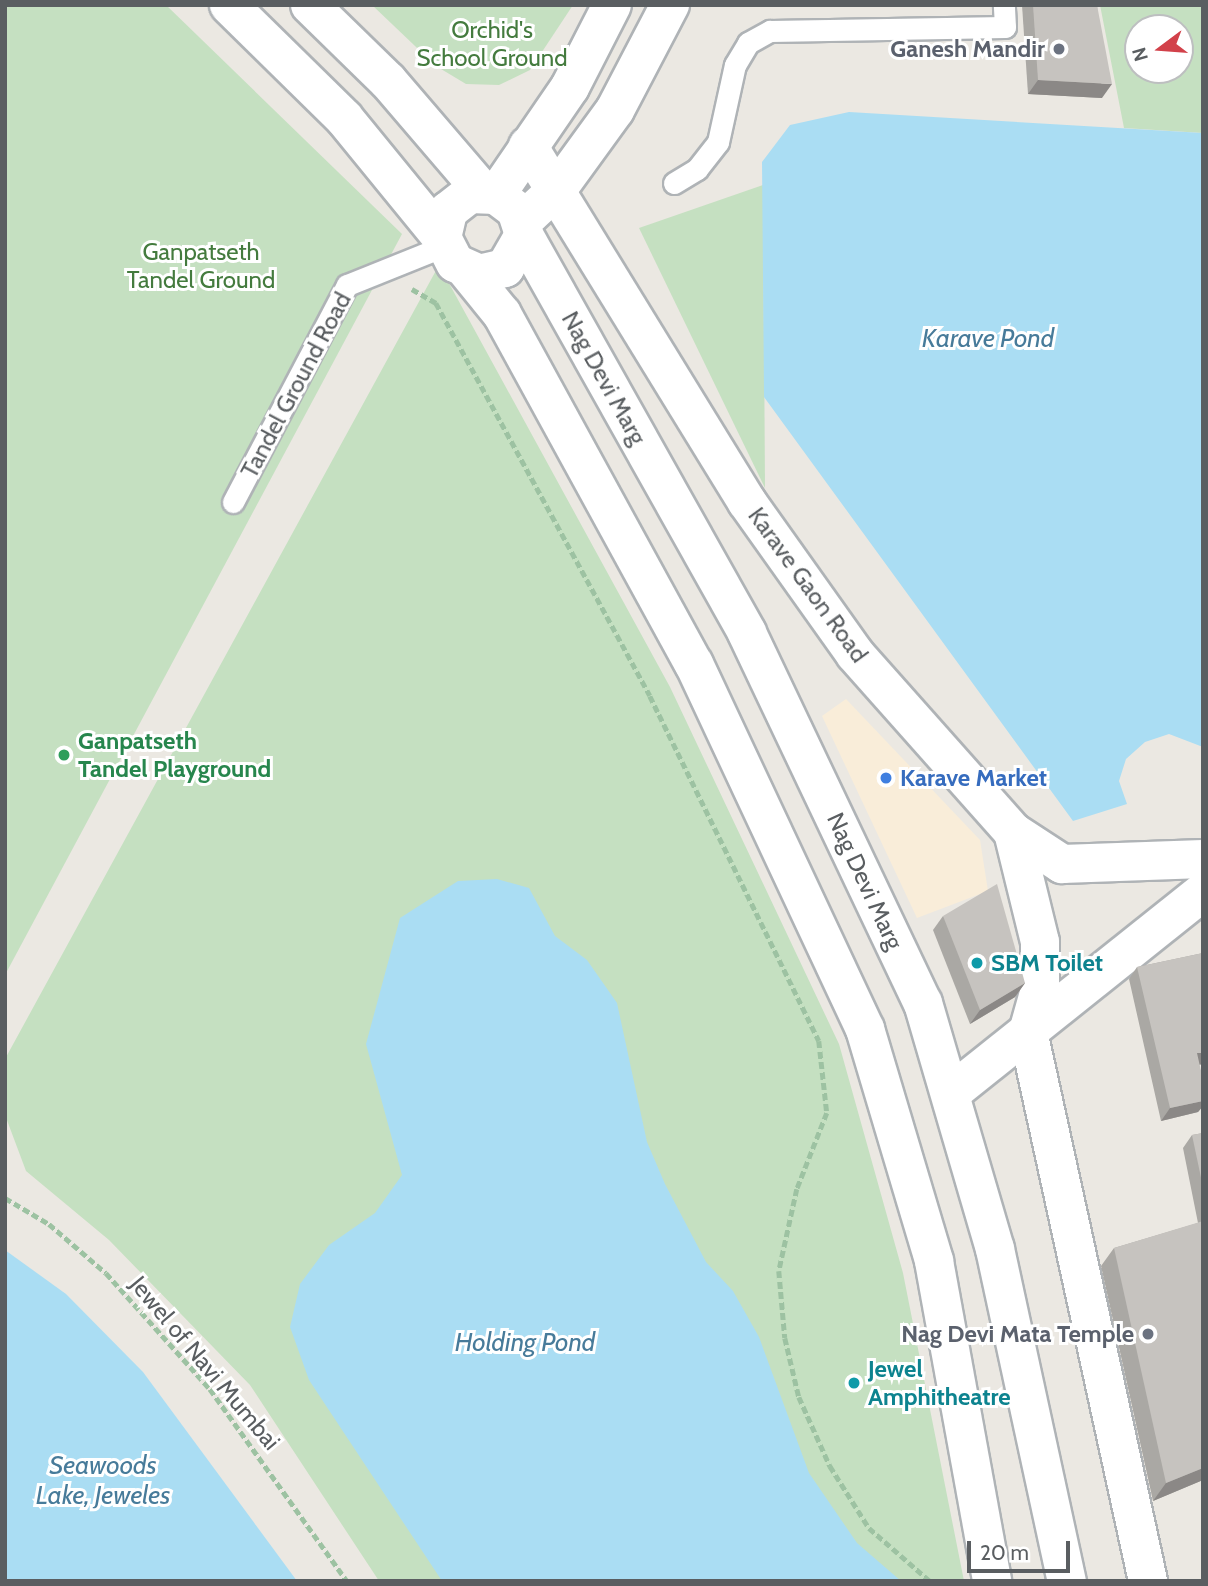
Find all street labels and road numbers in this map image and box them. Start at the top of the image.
street label: Tandel Ground Road [235,287,357,483]
street label: Nag Devi Marg [556,306,652,450]
street label: Karave Gaon Road [742,502,874,668]
street label: Nag Devi Marg [821,808,909,954]
street label: Jewel of Navi Mumbai [124,1270,286,1456]

